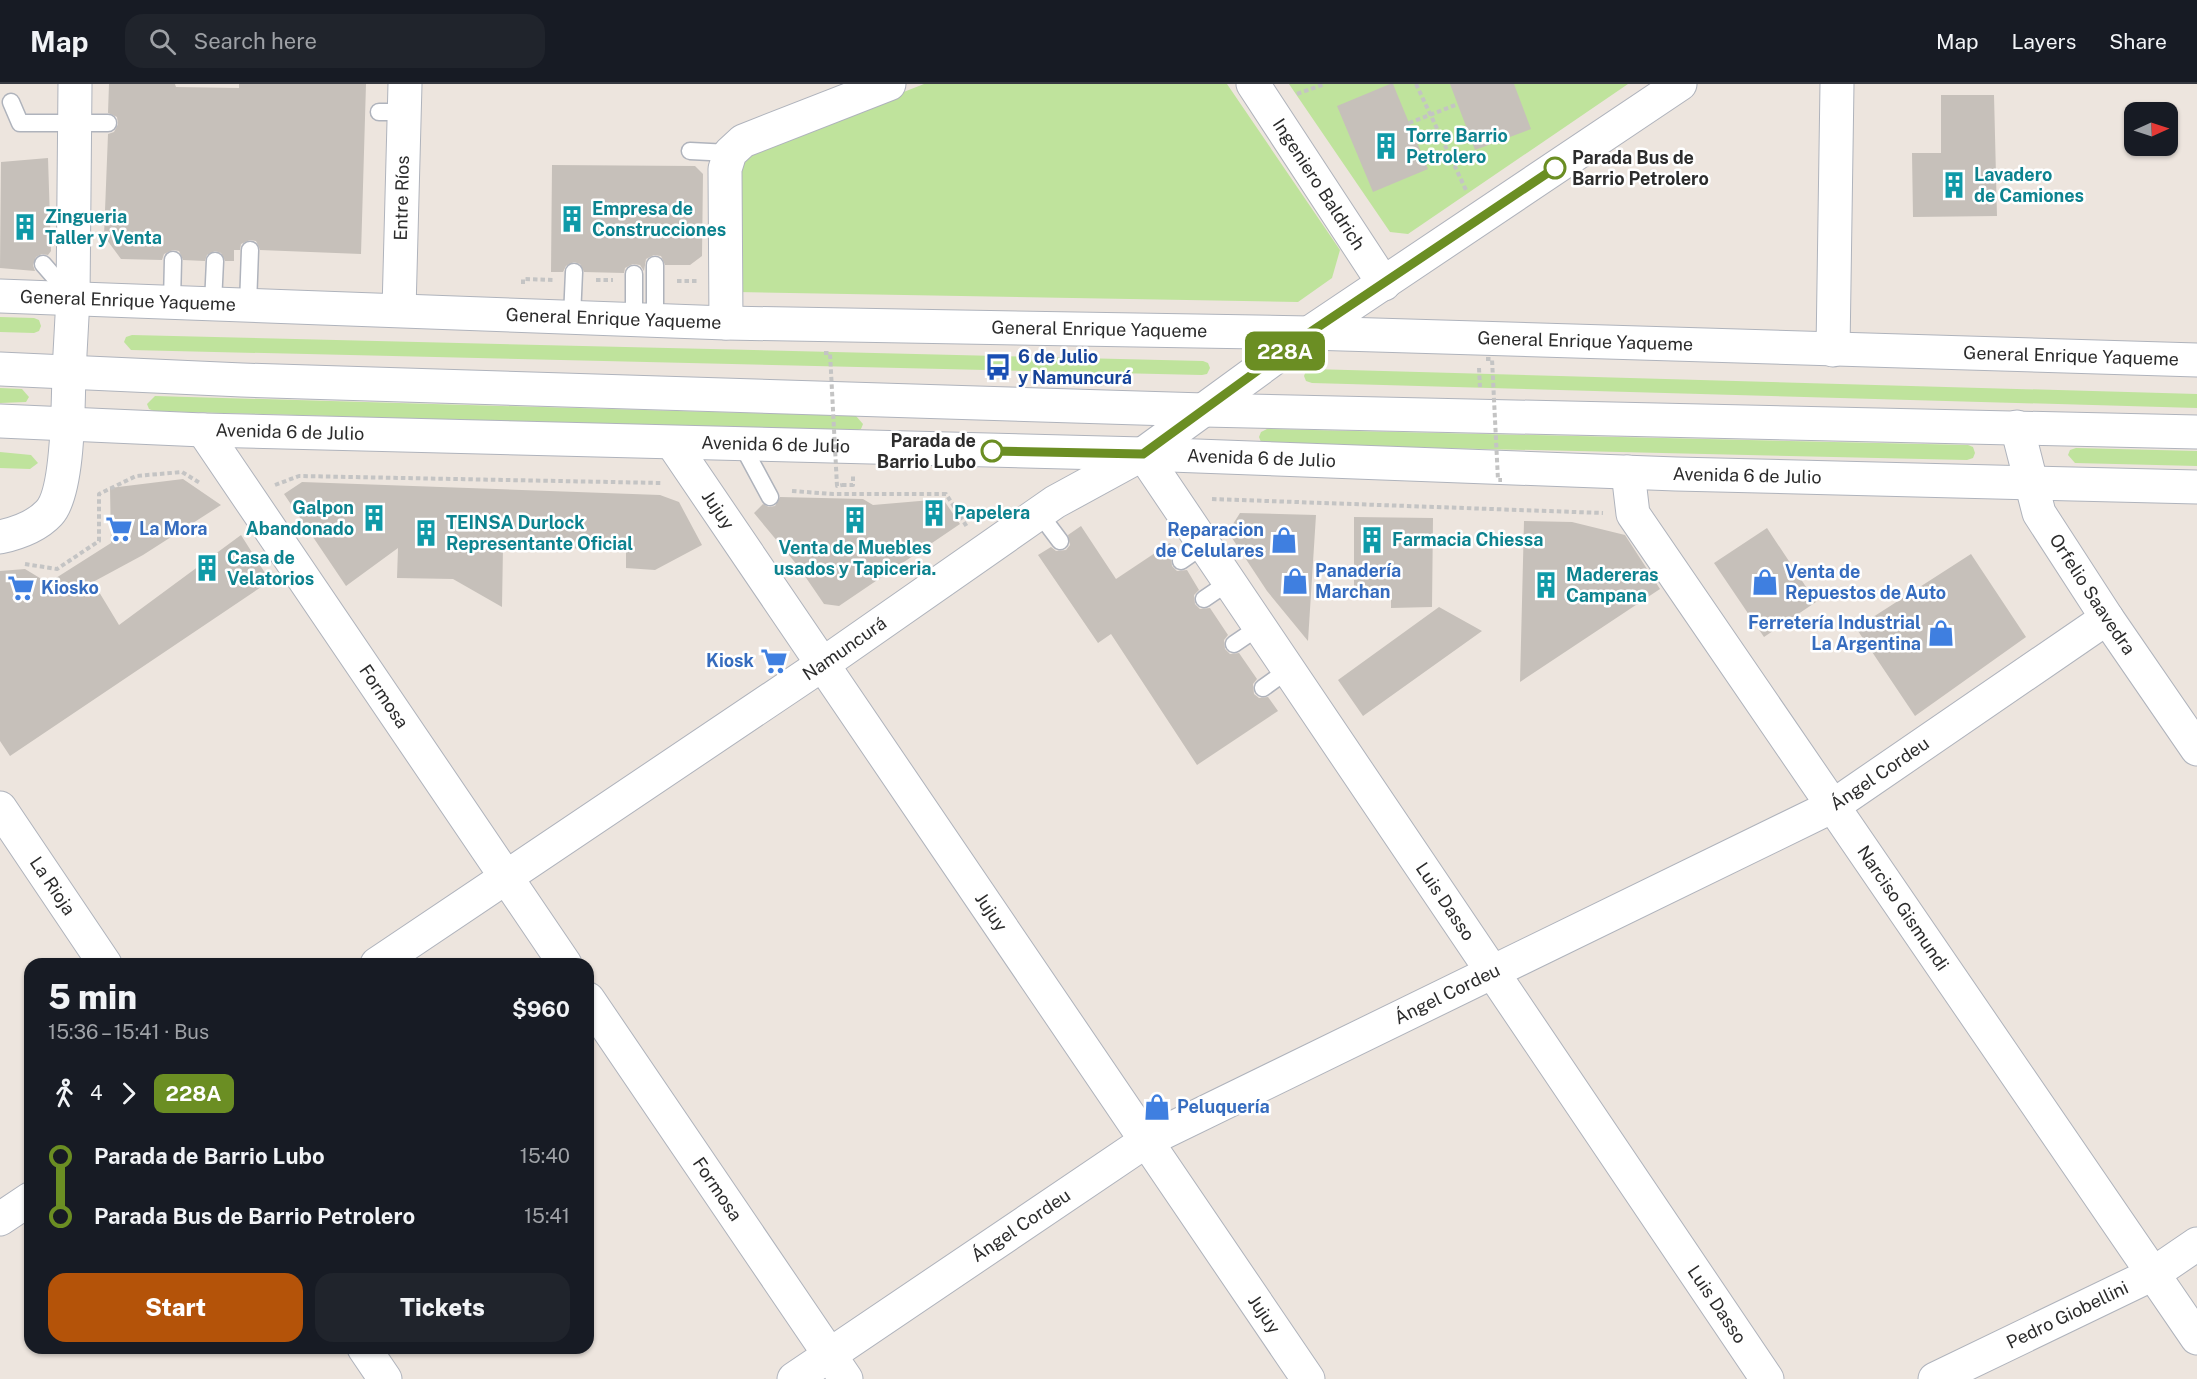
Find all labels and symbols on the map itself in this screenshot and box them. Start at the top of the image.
north arrow [2124,102,2178,156]
street label: Ingeniero Baldrich [1269,115,1370,254]
place label: Torre Barrio Petrolero [1406,125,1508,167]
building icon: Torre Barrio Petrolero [1371,131,1401,161]
place label: Parada Bus de Barrio Petrolero [1572,147,1709,189]
street label: Entre Ríos [390,155,413,241]
marker: Parada Bus de Barrio Petrolero [1544,157,1566,179]
place label: Lavadero de Camiones [1974,164,2084,206]
building icon: Lavadero de Camiones [1939,170,1969,200]
place label: Empresa de Construcciones [592,198,726,240]
building icon: Empresa de Construcciones [557,204,587,234]
place label: Zingueria Taller y Venta [45,206,162,248]
building icon: Zingueria Taller y Venta [10,212,40,242]
street label: General Enrique Yaqueme [20,286,236,315]
street label: General Enrique Yaqueme [505,304,722,333]
street label: General Enrique Yaqueme [991,317,1208,341]
street label: General Enrique Yaqueme [1477,327,1694,355]
line badge: 228A [1243,332,1327,370]
street label: General Enrique Yaqueme [1963,342,2179,369]
place label: 6 de Julio y Namuncurá [1018,346,1132,388]
bus stop icon: 6 de Julio y Namuncurá [983,352,1013,382]
street label: Avenida 6 de Julio [215,419,365,444]
place label: Parada de Barrio Lubo [877,430,976,472]
street label: Avenida 6 de Julio [701,432,850,457]
marker: Parada de Barrio Lubo [981,440,1003,462]
street label: Avenida 6 de Julio [1187,445,1336,471]
street label: Avenida 6 de Julio [1672,463,1822,488]
street label: Jujuy [698,487,739,534]
place label: Galpon Abandonado [246,497,354,539]
building icon: Papelera [919,498,949,528]
place label: Papelera [954,502,1030,523]
building icon: Galpon Abandonado [359,503,389,533]
building icon: Venta de Muebles usados y Tapiceria. [840,505,870,535]
place label: TEINSA Durlock Representante Oficial [446,512,633,554]
supermarket icon: La Mora [104,514,134,544]
place label: La Mora [139,518,208,539]
building icon: TEINSA Durlock Representante Oficial [411,518,441,548]
place label: Reparacion de Celulares [1156,519,1264,561]
shop icon: Reparacion de Celulares [1269,525,1299,555]
building icon: Farmacia Chiessa [1357,525,1387,555]
place label: Farmacia Chiessa [1392,529,1544,550]
street label: Orfelio Saavedra [2045,530,2140,658]
place label: Venta de Muebles usados y Tapiceria. [774,537,936,579]
place label: Casa de Velatorios [227,547,314,589]
building icon: Casa de Velatorios [192,553,222,583]
place label: Panadería Marchan [1315,560,1401,602]
place label: Venta de Repuestos de Auto [1785,561,1946,603]
place label: Madereras Campana [1566,564,1659,606]
shop icon: Panadería Marchan [1280,566,1310,596]
shop icon: Venta de Repuestos de Auto [1750,567,1780,597]
building icon: Madereras Campana [1531,570,1561,600]
supermarket icon: Kiosko [6,573,36,603]
place label: Kiosko [41,577,99,598]
street label: Namuncurá [799,612,890,685]
place label: Ferretería Industrial La Argentina [1748,612,1921,654]
shop icon: Ferretería Industrial La Argentina [1926,618,1956,648]
supermarket icon: Kiosk [759,646,789,676]
place label: Kiosk [706,650,755,671]
street label: Formosa [355,660,413,732]
street label: Ángel Cordeu [1826,732,1933,815]
street label: Narciso Gismundi [1853,841,1953,974]
street label: La Rioja [26,853,80,919]
street label: Luis Dasso [1412,858,1479,944]
street label: Jujuy [971,889,1012,936]
street label: Ángel Cordeu [1390,959,1503,1028]
shop icon: Peluquería [1142,1092,1172,1122]
place label: Peluquería [1177,1096,1270,1117]
street label: Formosa [689,1153,747,1225]
street label: Ángel Cordeu [967,1184,1074,1266]
street label: Luis Dasso [1683,1261,1751,1347]
street label: Pedro Giobellini [2003,1277,2131,1353]
street label: Jujuy [1244,1291,1285,1338]

